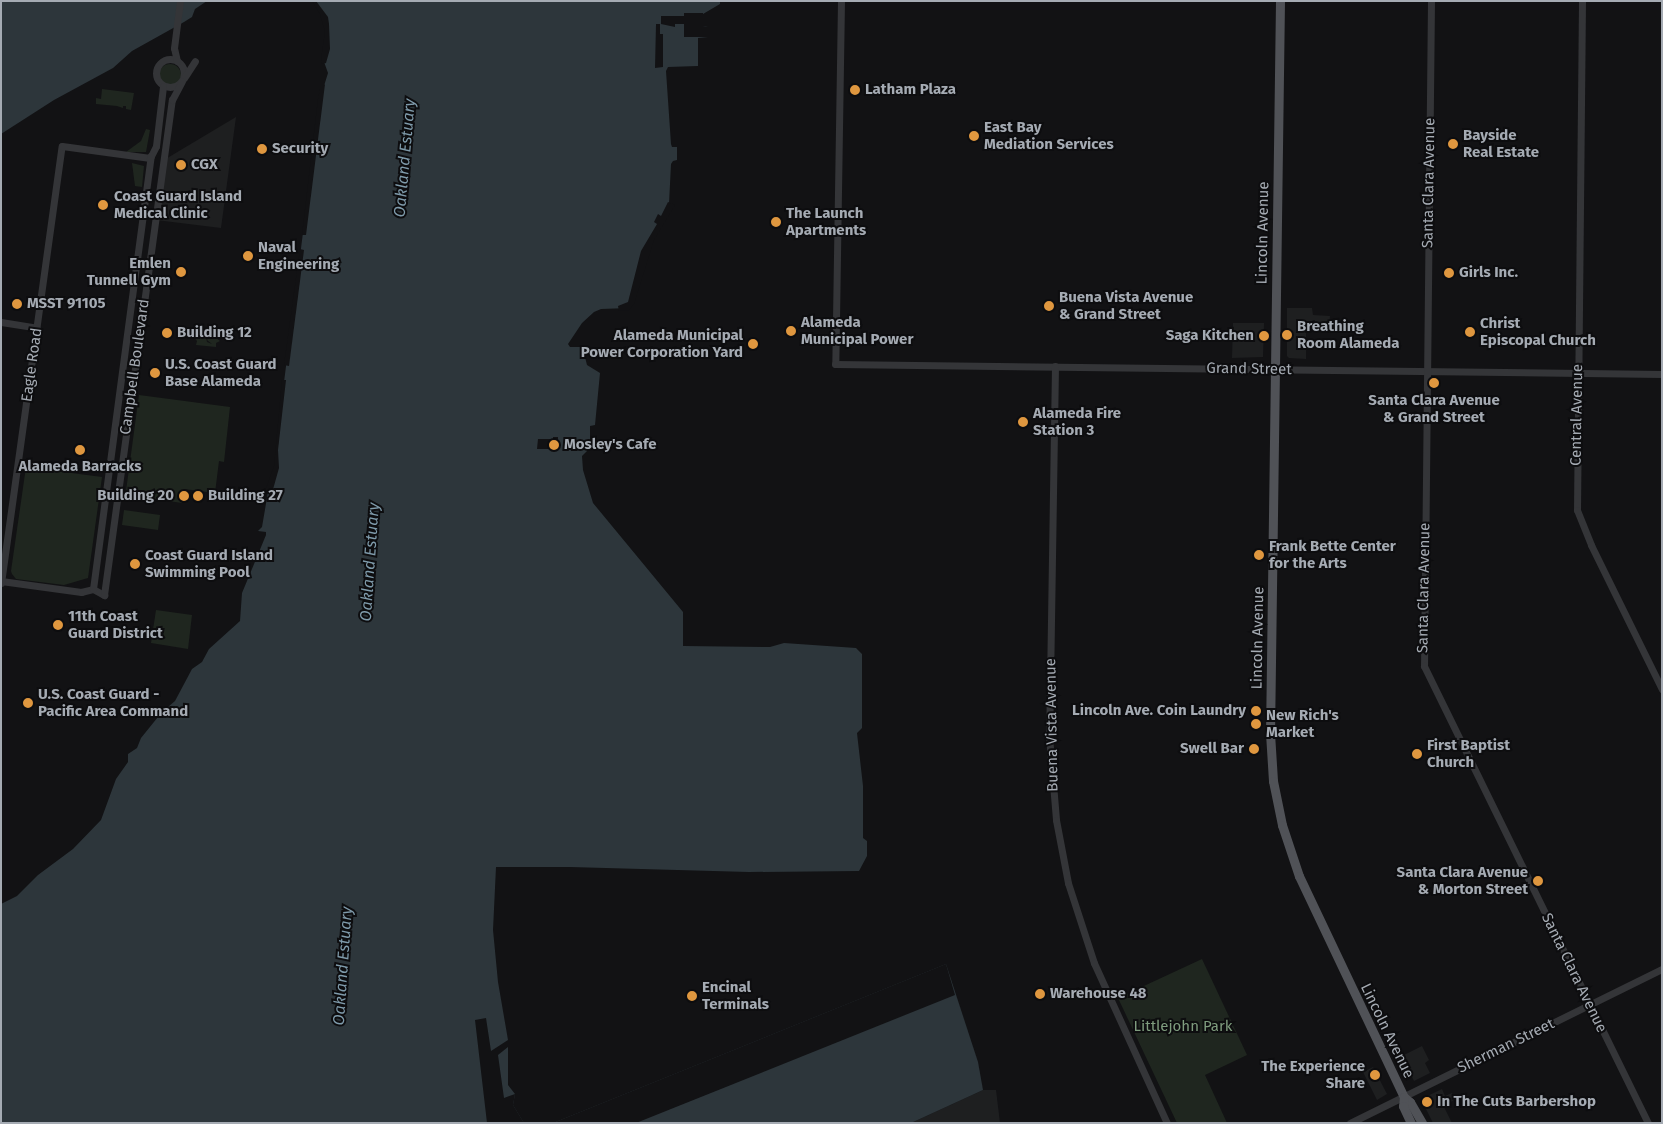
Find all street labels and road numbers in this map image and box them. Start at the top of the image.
street label: Santa Clara Avenue [1419,118,1439,248]
street label: Lincoln Avenue [1253,181,1273,285]
street label: Campbell Boulevard [117,298,153,436]
street label: Eagle Road [18,327,46,403]
street label: Grand Street [1206,359,1292,379]
street label: Central Avenue [1567,364,1587,466]
street label: Santa Clara Avenue [1414,523,1434,653]
street label: Lincoln Avenue [1248,586,1268,690]
street label: Buena Vista Avenue [1042,658,1062,792]
street label: Santa Clara Avenue [1537,910,1611,1036]
street label: Lincoln Avenue [1356,981,1418,1081]
street label: Sherman Street [1455,1015,1557,1077]

